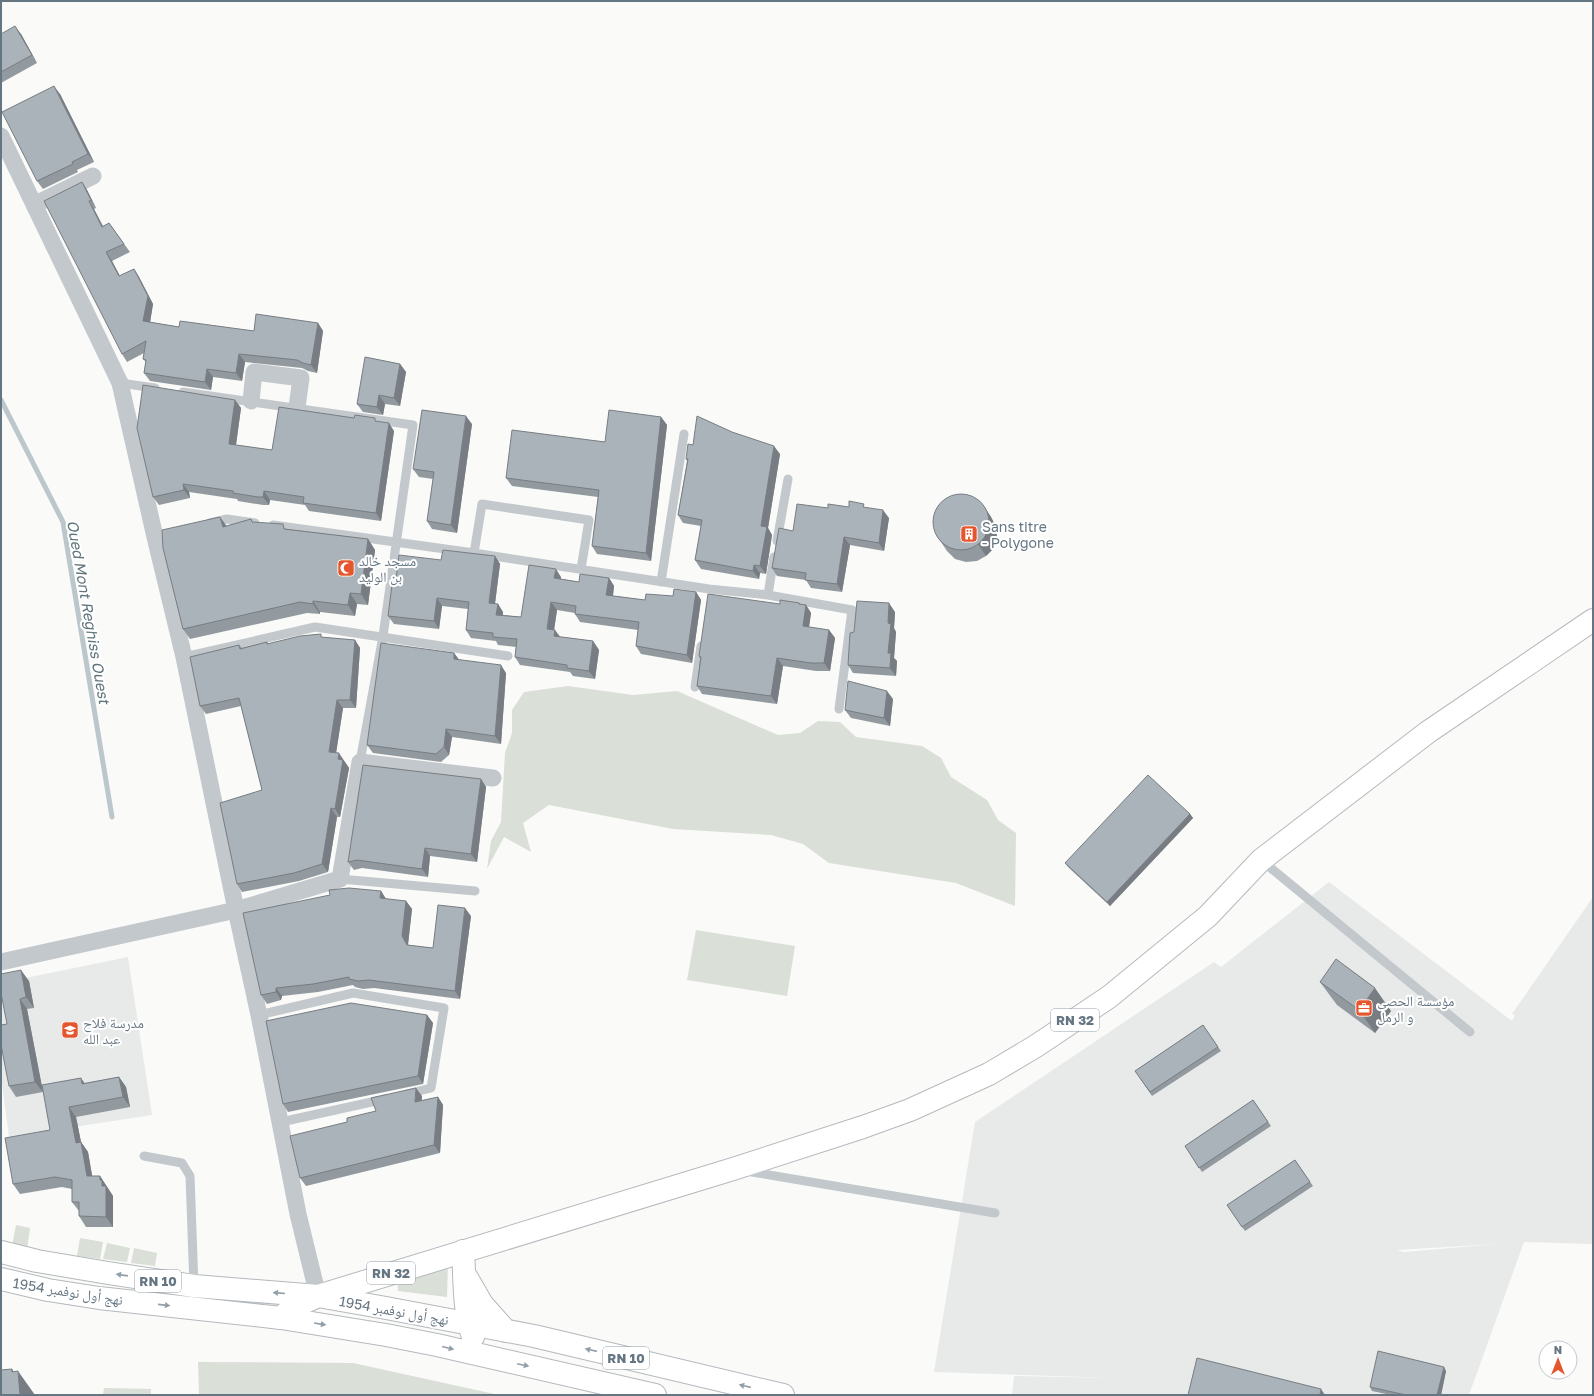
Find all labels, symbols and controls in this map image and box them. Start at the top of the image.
place label: Sans titre - Polygone [982,518,1054,551]
water label: Oued Mont Reghiss Ouest [63,519,114,707]
building icon: Sans titre - Polygone [959,524,979,544]
place label: مسجد خالد بن الوليد [359,552,416,586]
mosque icon: مسجد خالد بن الوليد [336,558,356,578]
place label: مؤسسة الحصى و الرمل [1377,992,1454,1026]
office icon: مؤسسة الحصى و الرمل [1354,998,1374,1018]
road number: RN 32 [1051,1009,1099,1031]
place label: مدرسة فلاح عبد الله [83,1014,144,1047]
school or university icon: مدرسة فلاح عبد الله [60,1020,80,1040]
road number: RN 32 [367,1262,415,1284]
road number: RN 10 [135,1270,181,1292]
one-way arrow [116,1272,128,1278]
street label: نهج أول نوفمبر 1954 [12,1274,124,1310]
one-way arrow [273,1289,285,1296]
street label: نهج أول نوفمبر 1954 [338,1292,450,1330]
one-way arrow [158,1302,170,1308]
one-way arrow [314,1321,326,1327]
north arrow [1538,1340,1578,1380]
text: N [1554,1343,1562,1356]
one-way arrow [442,1345,454,1351]
one-way arrow [585,1346,597,1352]
road number: RN 10 [603,1347,649,1369]
one-way arrow [516,1362,529,1368]
one-way arrow [739,1383,751,1389]

